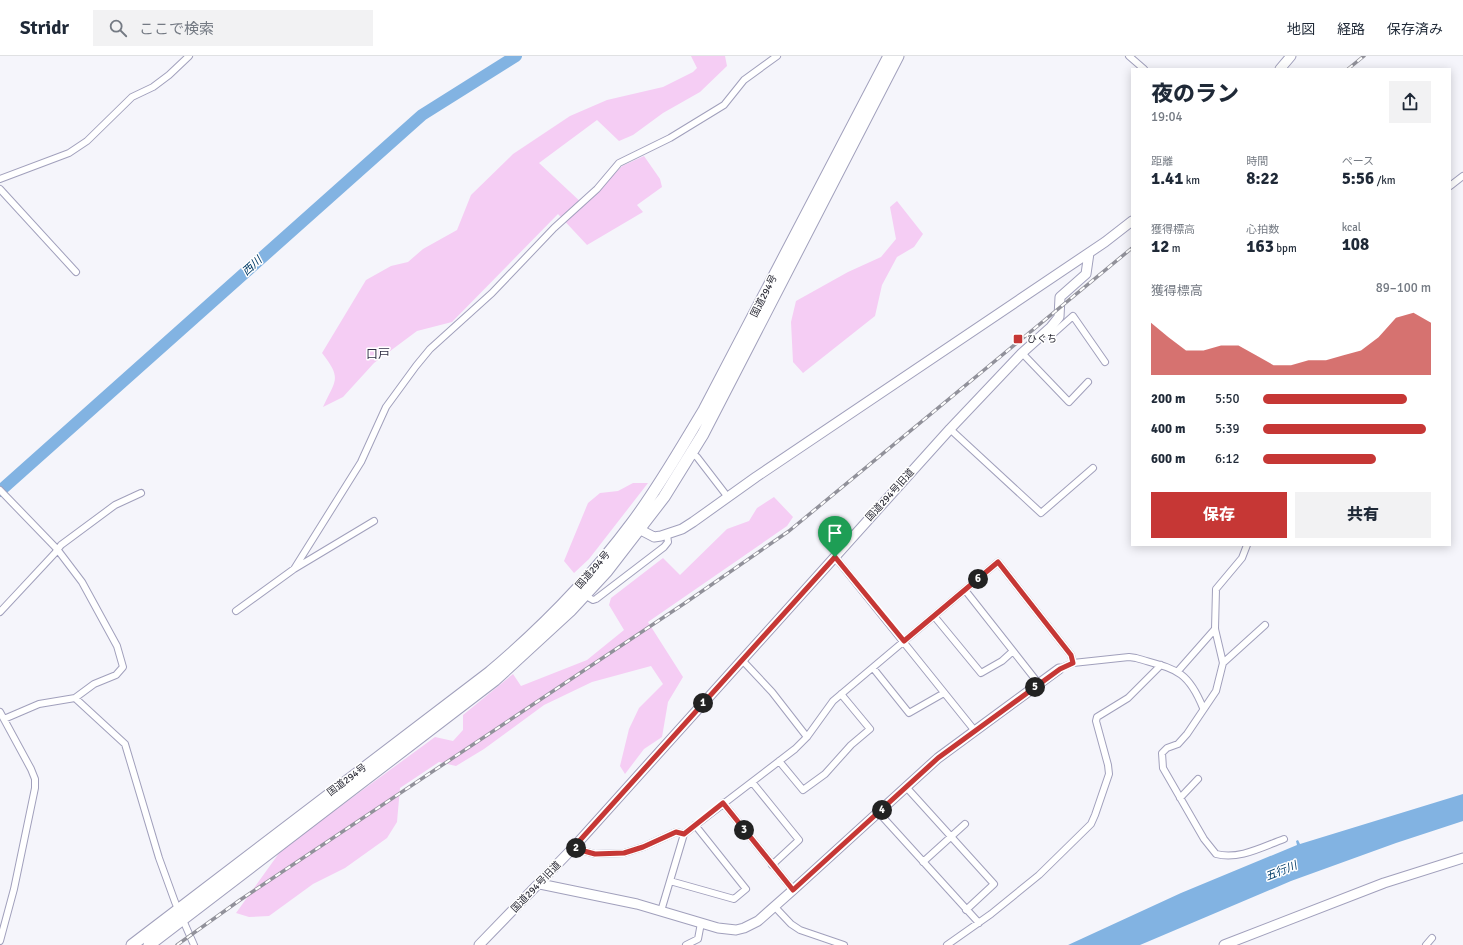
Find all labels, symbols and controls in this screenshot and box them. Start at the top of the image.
search box [93,10,373,46]
text: Stridr [20,16,69,40]
icon: search [107,17,129,39]
text: ここで検索 [139,20,214,38]
text: 地図 [1287,21,1315,38]
text: 経路 [1337,21,1365,38]
text: 保存済み [1387,21,1443,38]
text: 夜のラン [1151,80,1239,107]
button: share [1389,81,1431,123]
text: 19:04 [1151,109,1183,125]
text: 距離 [1151,155,1173,168]
text: 時間 [1246,155,1268,168]
text: ペース [1342,155,1374,168]
text: 1.41 [1151,168,1183,189]
text: 8:22 [1246,168,1279,189]
text: 5:56 [1342,168,1374,189]
text: km [1183,174,1200,187]
text: /km [1374,174,1396,187]
text: kcal [1342,221,1361,234]
text: 獲得標高 [1151,223,1195,236]
text: 心拍数 [1246,223,1279,236]
text: 108 [1342,234,1369,255]
text: 12 [1151,236,1169,257]
text: 163 [1246,236,1274,257]
text: m [1169,242,1181,255]
text: bpm [1274,242,1297,255]
water label: 西川 [239,253,265,278]
street label: 国道294号 [748,273,780,319]
text: 89–100 m [1376,280,1431,296]
text: 獲得標高 [1151,283,1203,299]
marker: ひぐち [1012,333,1024,345]
place label: ひぐち [1027,333,1057,345]
district label: 口戸 [366,347,390,362]
text: 200 m [1151,391,1185,407]
text: 5:50 [1215,391,1240,407]
text: 400 m [1151,421,1185,437]
text: 5:39 [1215,421,1240,437]
text: 600 m [1151,451,1185,467]
text: 6:12 [1215,451,1240,467]
street label: 国道294号旧道 [863,466,917,524]
button: 保存 [1151,492,1287,538]
button: 共有 [1295,492,1431,538]
pin [818,516,852,557]
icon: arrive [824,522,846,544]
street label: 国道294号 [573,549,613,591]
pin: 6 [968,569,988,589]
text: 6 [975,572,981,585]
pin: 5 [1025,677,1045,697]
text: 5 [1032,680,1038,693]
pin: 1 [693,693,713,713]
text: 1 [700,696,706,709]
street label: 国道294号 [325,761,369,799]
pin: 4 [872,800,892,820]
text: 4 [879,803,885,816]
pin: 3 [734,820,754,840]
text: 3 [741,823,747,836]
pin: 2 [566,838,586,858]
text: 2 [573,841,579,854]
water label: 五行川 [1263,858,1300,883]
street label: 国道294号旧道 [509,859,563,915]

